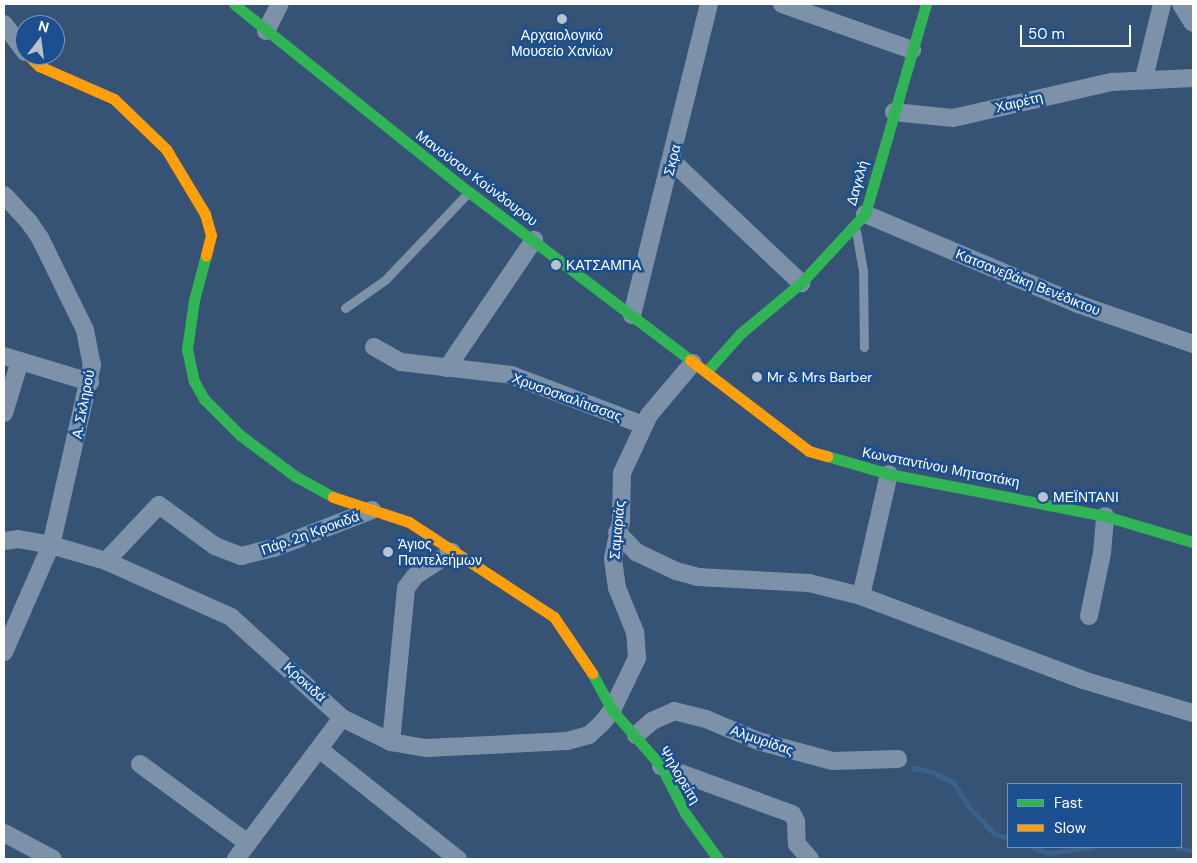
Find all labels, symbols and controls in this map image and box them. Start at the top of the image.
marker: Αρχαιολογικό Μουσείο Χανίων [556,13,568,25]
north arrow [15,15,65,65]
scale bar [1022,15,1133,47]
text: N [36,16,51,36]
text: 50 m [1028,24,1065,44]
place label: Αρχαιολογικό Μουσείο Χανίων [511,27,613,59]
street label: Χαιρέτη [994,88,1044,116]
street label: Μανούσου Κούνδουρου [413,127,541,229]
street label: Σκρα [660,143,684,177]
street label: Δαγκλή [843,158,871,208]
street label: Κατσανεβάκη Βενέδικτου [953,245,1103,319]
place label: ΚΑΤΣΑΜΠΑ [566,257,641,273]
marker: ΚΑΤΣΑΜΠΑ [550,259,562,271]
street label: Α. Σκληρού [68,368,98,440]
street label: Χρυσοσκαλίτισσας [510,369,624,425]
place label: Mr & Mrs Barber [767,369,873,385]
marker: Mr & Mrs Barber [751,371,763,383]
street label: Κωνσταντίνου Μητσοτάκη [861,443,1021,491]
place label: ΜΕΪΝΤΑΝΙ [1053,489,1119,505]
marker: ΜΕΪΝΤΑΝΙ [1037,491,1049,503]
street label: Σαμαριάς [606,500,628,560]
street label: Πάρ. 2η Κροκιδά [259,507,361,559]
place label: Άγιος Παντελεήμων [398,536,482,568]
marker: Άγιος Παντελεήμων [382,546,394,558]
street label: Κροκιδά [280,659,330,705]
street label: Αλμυρίδας [728,721,796,759]
street label: Ψηλορείτη [656,743,704,807]
legend [1007,783,1182,848]
text: Fast [1054,793,1083,813]
text: Slow [1054,818,1086,838]

